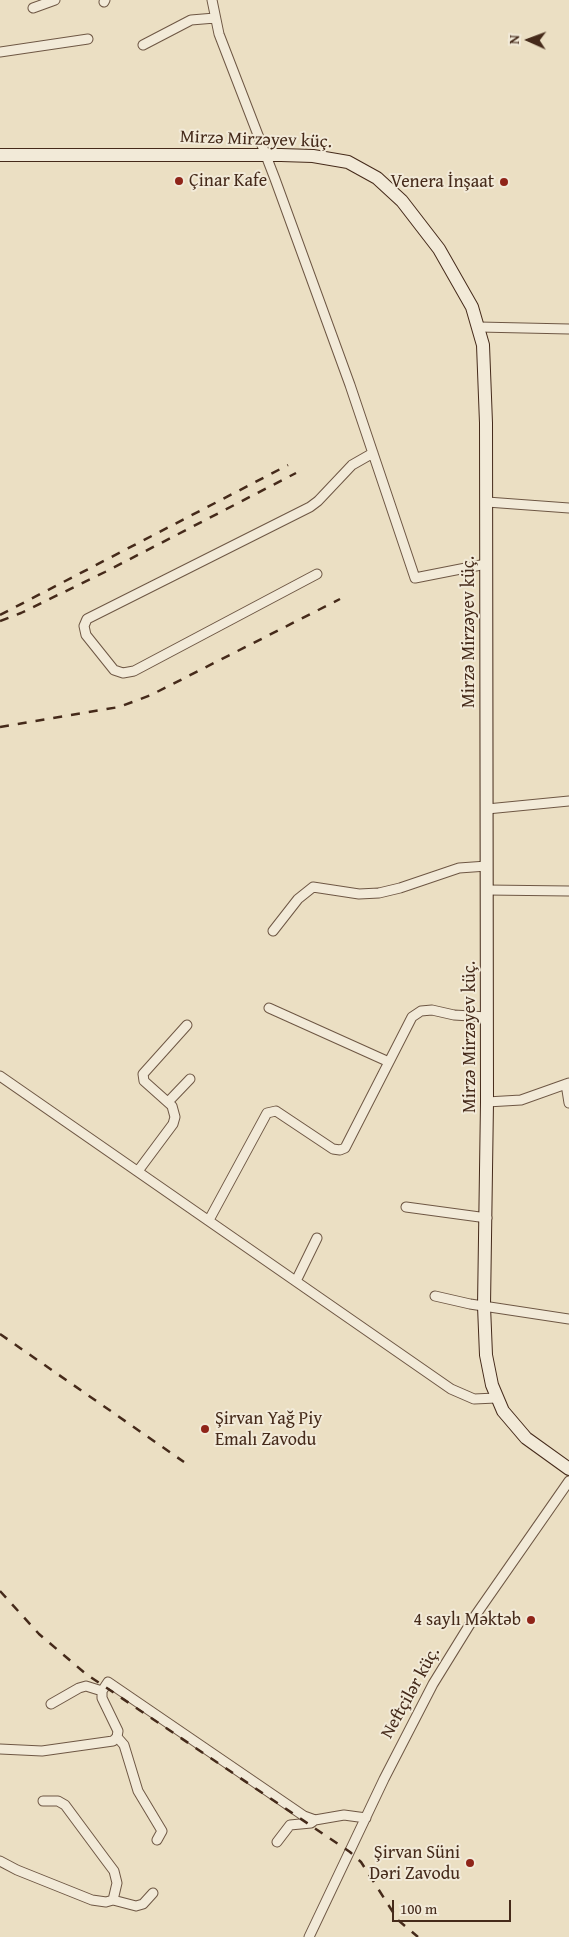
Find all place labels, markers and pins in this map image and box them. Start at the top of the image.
place label: Çinar Kafe [189,170,267,192]
place label: Venera İnşaat [390,171,494,193]
marker: Çinar Kafe [173,175,185,187]
marker: Venera İnşaat [498,176,510,188]
place label: Şirvan Yağ Piy Emalı Zavodu [215,1408,322,1450]
marker: Şirvan Yağ Piy Emalı Zavodu [199,1423,211,1435]
place label: 4 saylı Məktəb [413,1609,521,1631]
marker: 4 saylı Məktəb [525,1614,537,1626]
place label: Şirvan Süni Dəri Zavodu [369,1842,460,1885]
marker: Şirvan Süni Dəri Zavodu [464,1857,476,1869]

